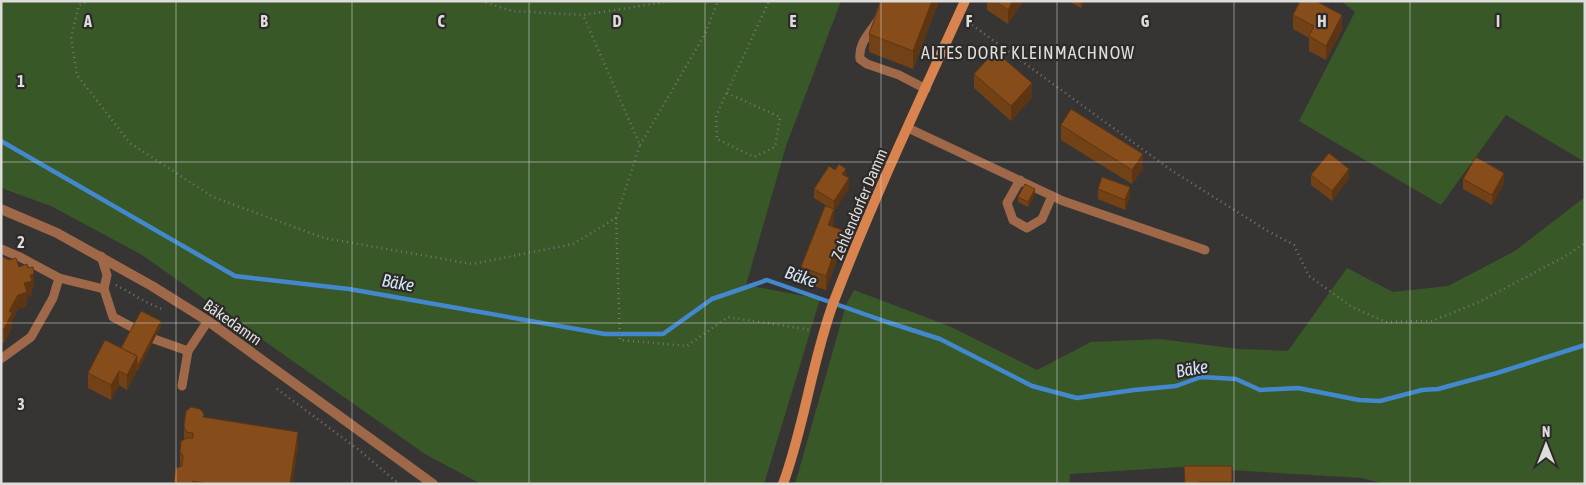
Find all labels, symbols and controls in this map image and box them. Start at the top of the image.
text: A [83,12,92,30]
text: B [260,12,268,30]
text: C [437,12,445,30]
text: D [613,12,622,30]
text: E [790,12,797,30]
text: F [966,12,973,30]
text: G [1141,12,1150,30]
text: H [1317,12,1327,30]
text: I [1496,12,1500,30]
district label: ALTES DORF KLEINMACHNOW [921,42,1135,63]
text: 1 [17,72,25,90]
street label: Zehlendorfer Damm [827,146,891,262]
text: 2 [17,233,25,251]
water label: Bäke [782,261,820,292]
water label: Bäke [380,269,416,296]
street label: Bäkedamm [200,295,266,349]
water label: Bäke [1174,355,1210,382]
text: 3 [17,395,25,413]
north arrow [1521,420,1571,470]
text: N [1542,424,1550,440]

